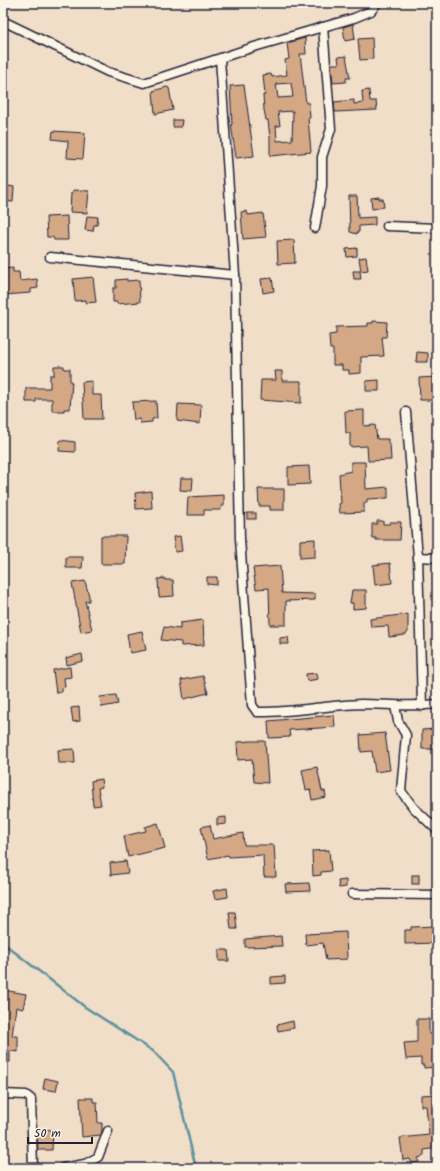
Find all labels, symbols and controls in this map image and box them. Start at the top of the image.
scale bar [28,1119,92,1145]
text: 50 m [34,1124,61,1143]

